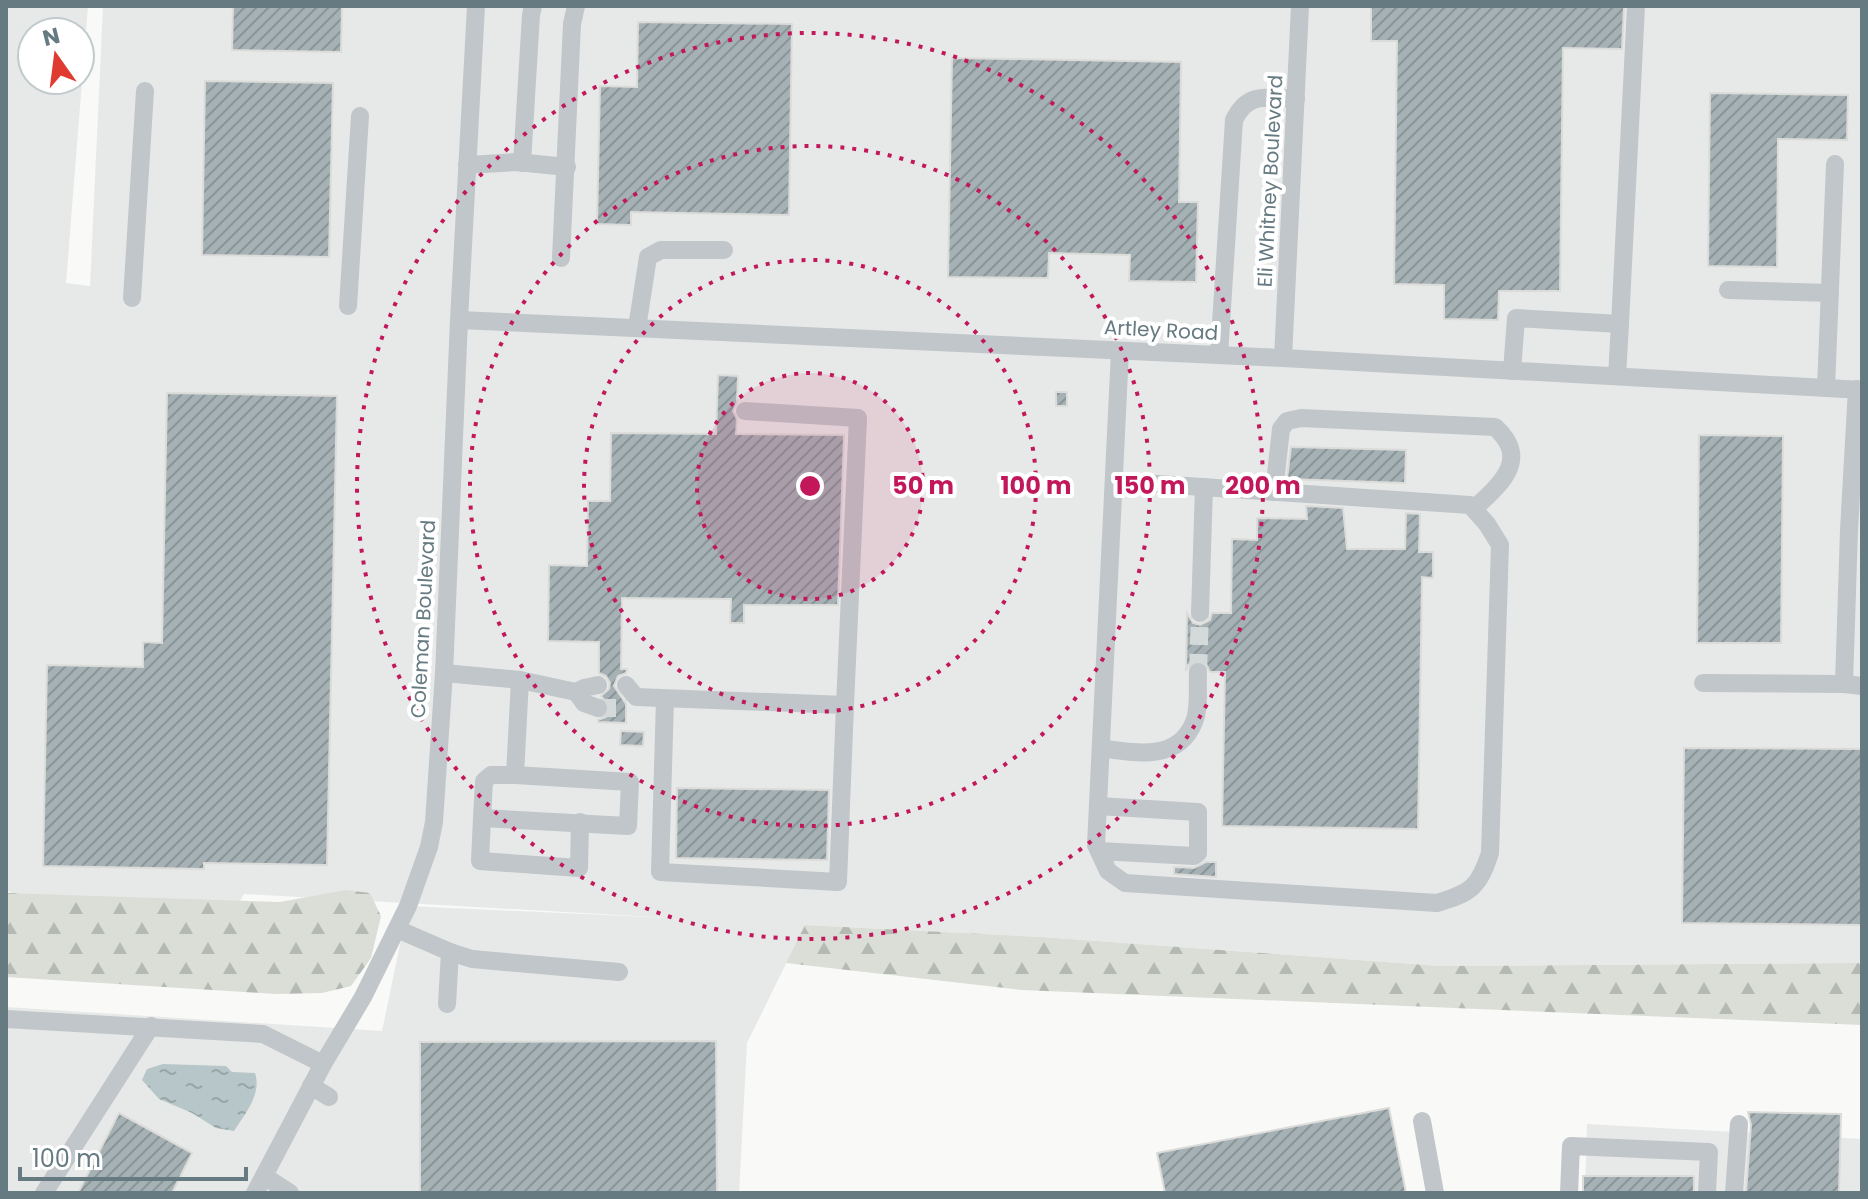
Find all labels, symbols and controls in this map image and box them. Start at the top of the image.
north arrow [16,16,96,96]
text: N [40,20,63,54]
street label: Eli Whitney Boulevard [1250,74,1290,288]
street label: Artley Road [1103,313,1219,347]
text: 50 m [892,469,954,502]
text: 100 m [1001,469,1071,502]
text: 150 m [1115,469,1185,502]
text: 200 m [1225,469,1301,502]
centre of rings [796,472,824,500]
street label: Coleman Boulevard [404,519,442,719]
scale bar [20,1131,246,1181]
text: 100 m [32,1142,101,1175]

